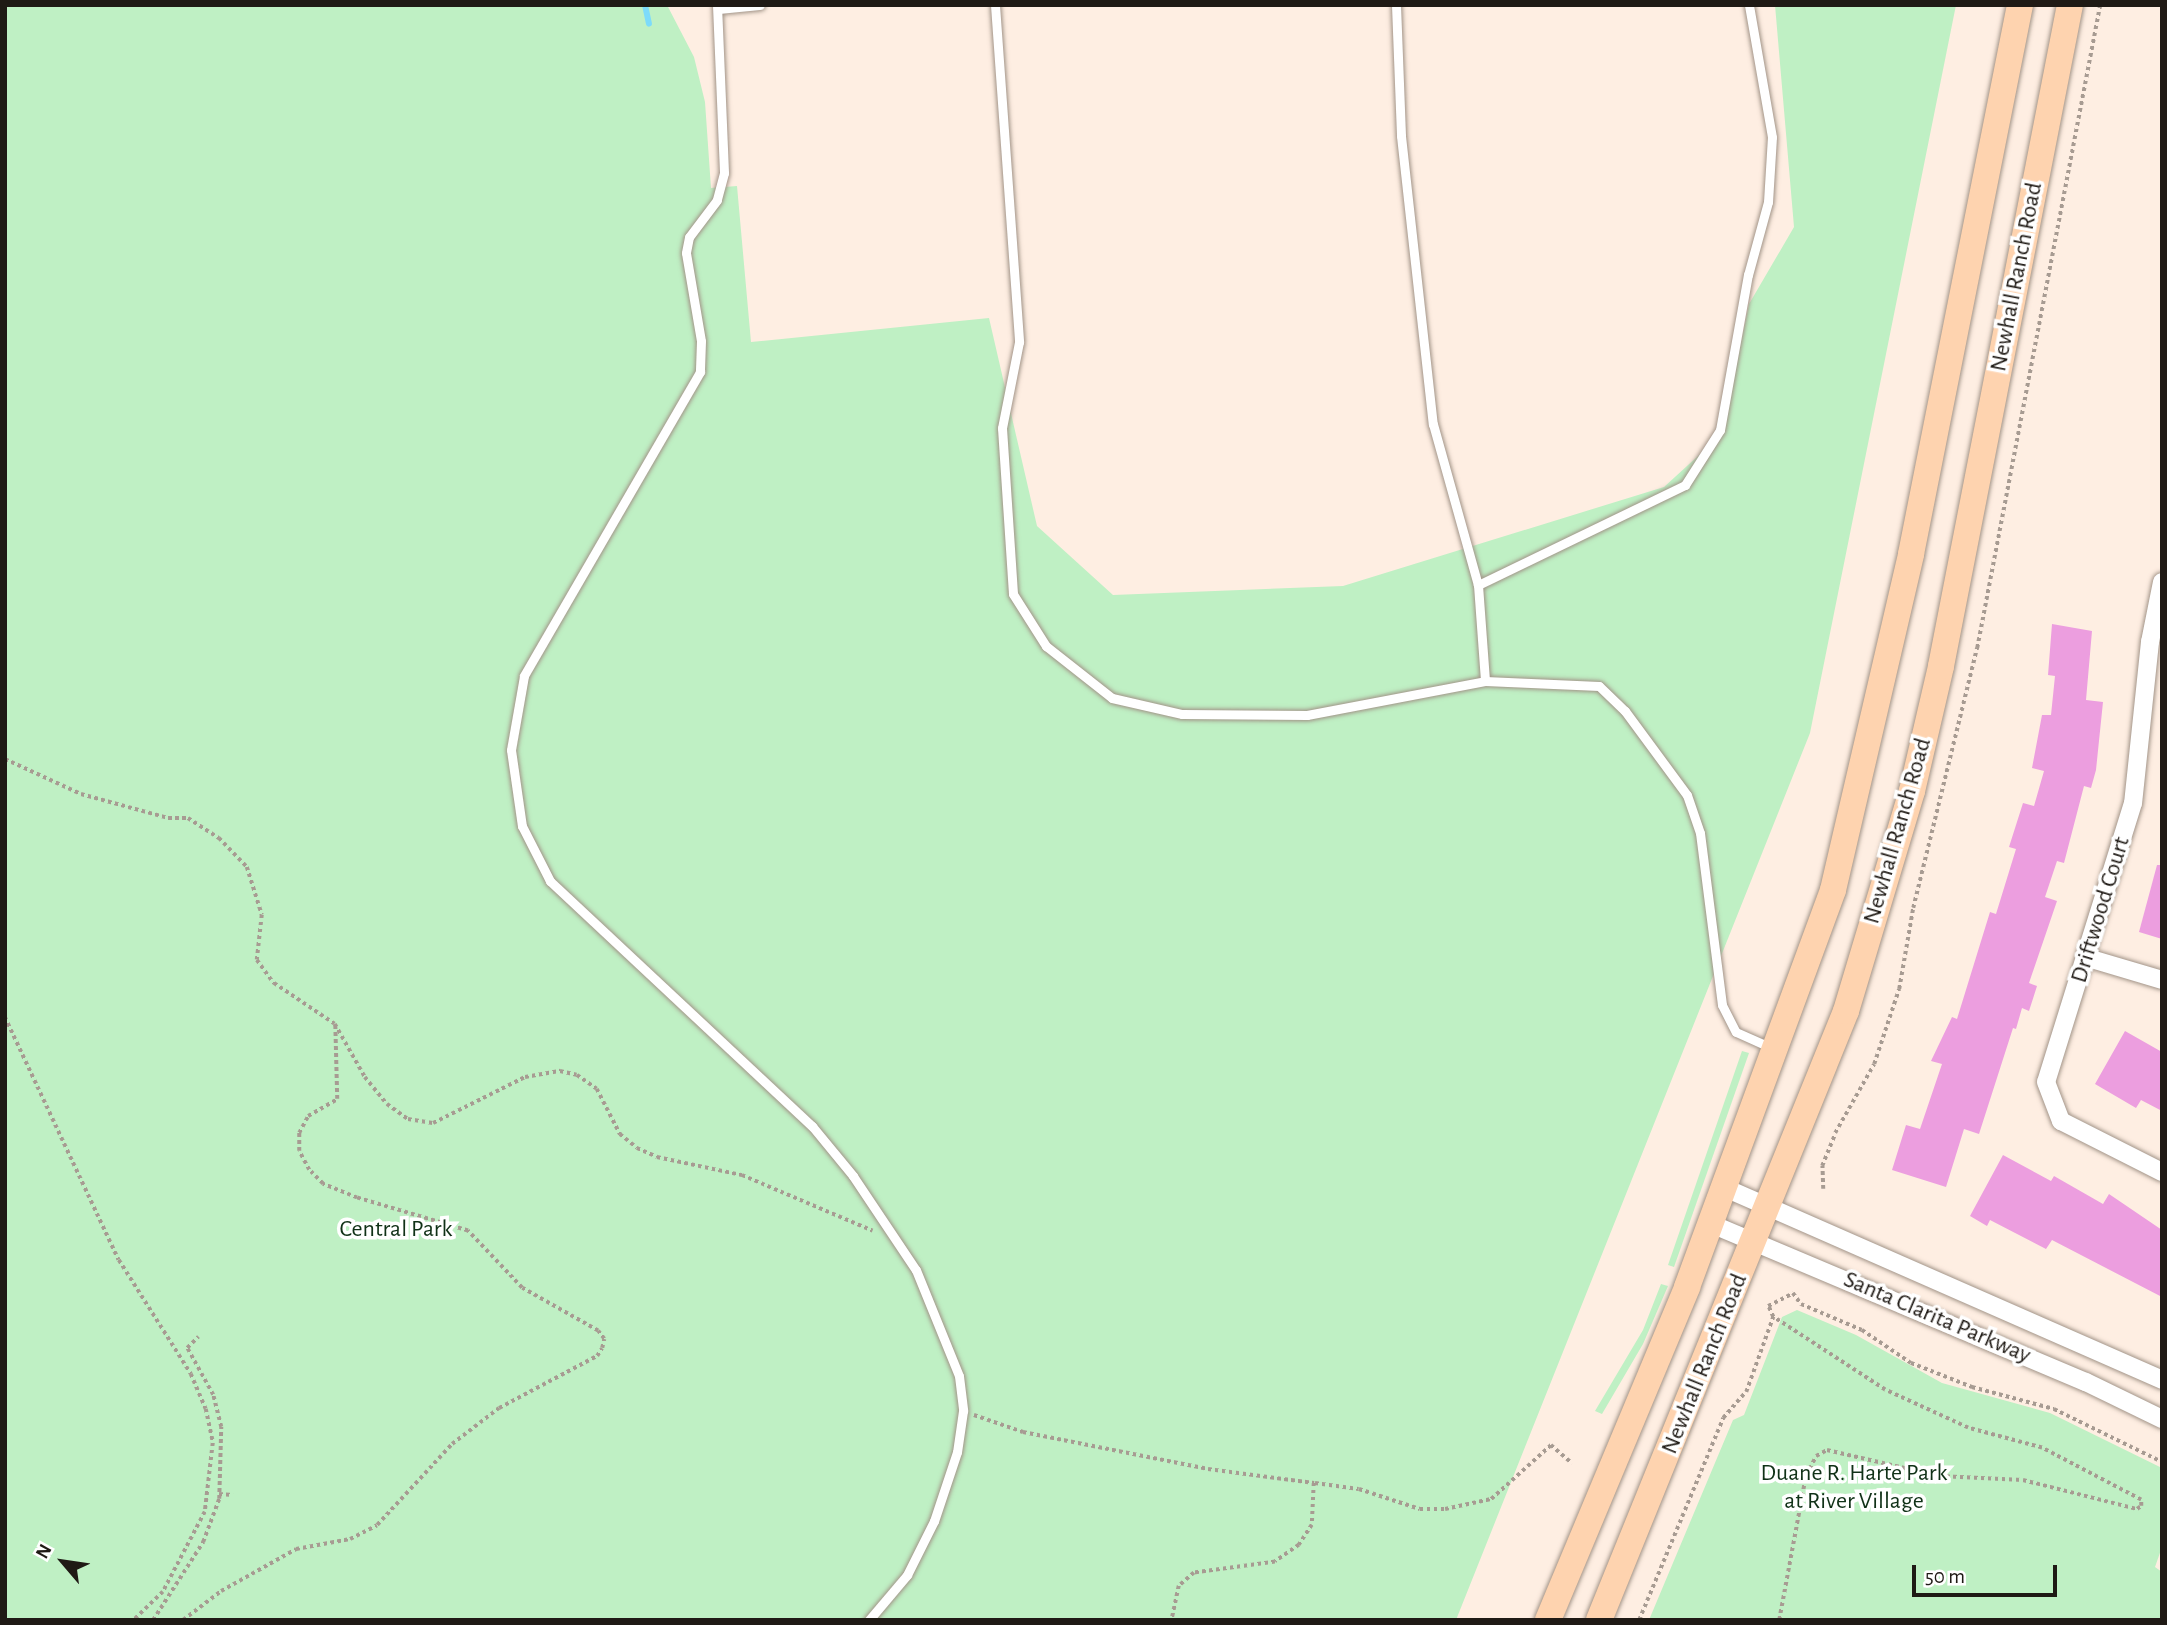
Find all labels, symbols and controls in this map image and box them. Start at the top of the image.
street label: Newhall Ranch Road [1985,180,2049,374]
street label: Newhall Ranch Road [1858,735,1938,927]
street label: Driftwood Court [2065,834,2137,986]
park label: Central Park [339,1216,453,1244]
street label: Santa Clarita Parkway [1839,1266,2035,1370]
street label: Newhall Ranch Road [1656,1270,1754,1458]
park label: Duane R. Harte Park at River Village [1760,1460,1948,1516]
north arrow [28,1527,98,1597]
text: N [33,1541,56,1562]
scale bar [1915,1552,2060,1596]
text: 50 m [1925,1566,1965,1587]

